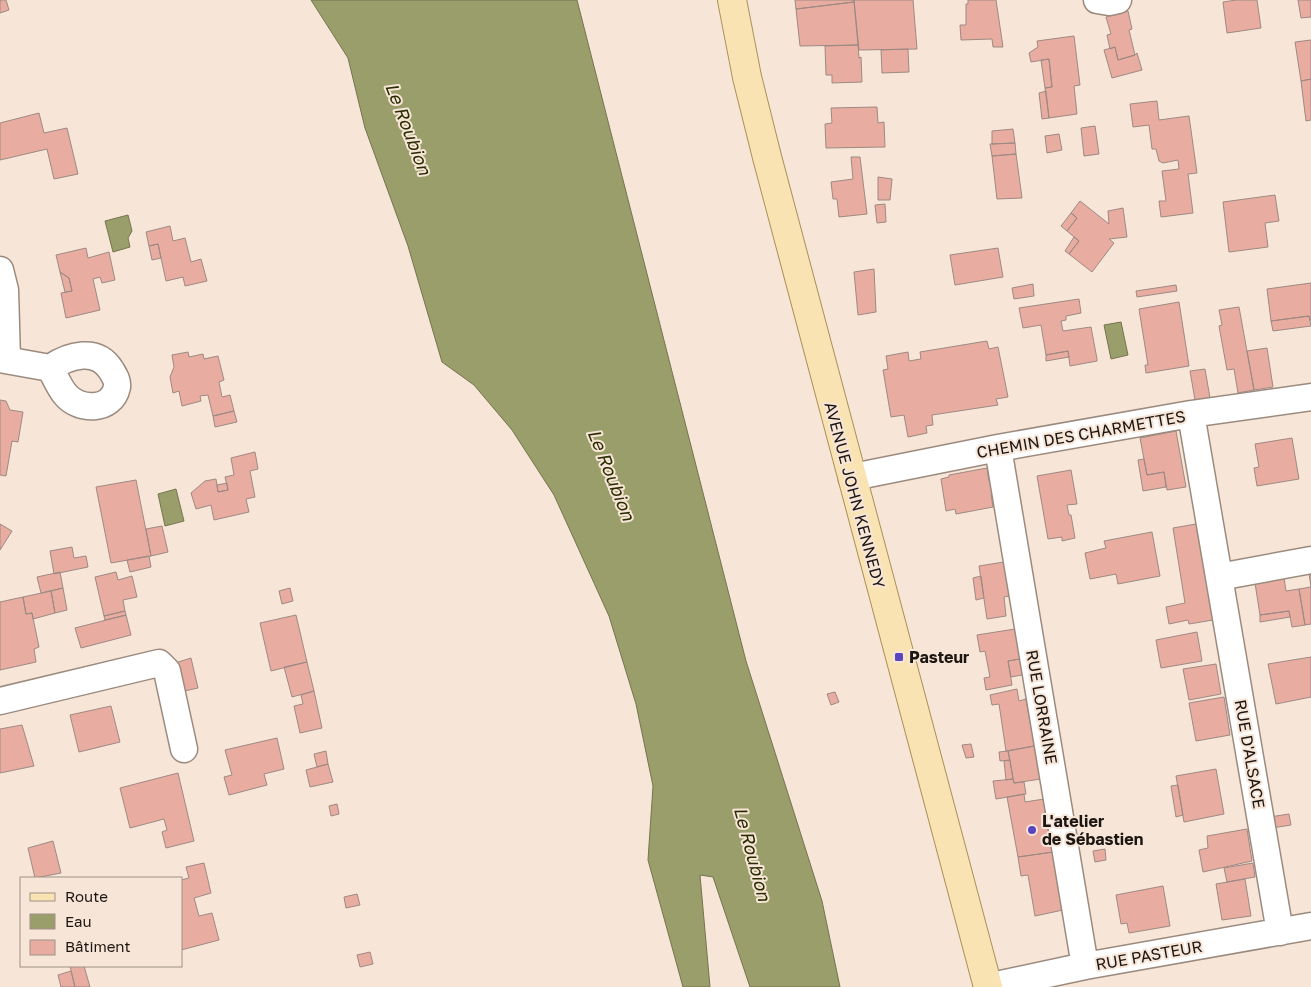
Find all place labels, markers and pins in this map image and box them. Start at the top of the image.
place label: Pasteur [909,647,969,667]
marker: Pasteur [893,651,905,663]
place label: L'atelier de Sébastien [1042,811,1143,849]
marker: L'atelier de Sébastien [1026,824,1038,836]

